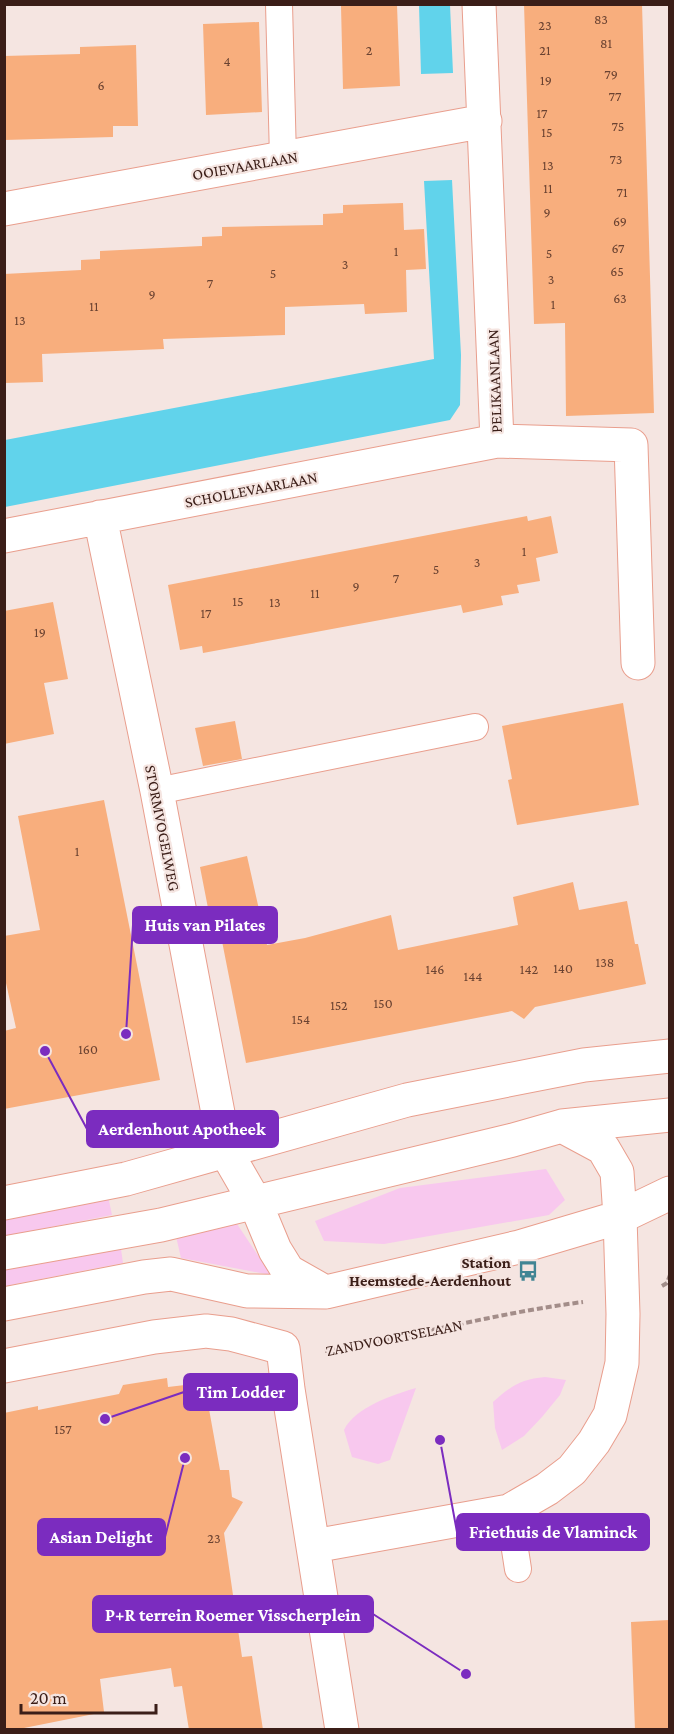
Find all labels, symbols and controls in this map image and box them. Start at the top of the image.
house number: 83 [594,11,608,27]
house number: 23 [538,17,552,33]
house number: 81 [600,35,612,51]
house number: 2 [366,42,373,58]
house number: 21 [539,42,551,58]
house number: 4 [223,53,231,69]
house number: 79 [604,66,618,82]
house number: 19 [540,72,552,88]
house number: 6 [97,77,105,93]
house number: 77 [609,88,622,104]
house number: 17 [536,105,548,121]
house number: 75 [612,118,624,134]
house number: 15 [541,124,553,140]
street label: OOIEVAARLAAN [191,148,299,183]
house number: 73 [610,151,622,167]
house number: 13 [542,157,554,173]
house number: 11 [543,180,553,196]
house number: 71 [616,184,628,200]
house number: 9 [543,204,551,220]
house number: 69 [613,213,627,229]
house number: 67 [611,240,625,256]
house number: 1 [394,243,399,259]
house number: 5 [546,245,552,261]
house number: 3 [342,256,348,272]
house number: 65 [610,263,624,279]
house number: 5 [270,265,276,281]
house number: 3 [548,271,554,287]
house number: 7 [207,275,214,291]
house number: 9 [148,286,156,302]
house number: 63 [613,290,627,306]
house number: 1 [551,296,556,312]
house number: 11 [89,298,99,314]
house number: 13 [14,312,26,328]
street label: PELIKAANLAAN [484,329,505,433]
street label: SCHOLLEVAARLAAN [183,468,319,511]
house number: 1 [522,543,527,559]
house number: 3 [474,554,480,570]
house number: 5 [433,561,439,577]
house number: 7 [393,570,400,586]
house number: 9 [352,578,360,594]
house number: 11 [310,585,320,601]
house number: 15 [232,593,244,609]
house number: 13 [269,594,281,610]
house number: 17 [200,605,212,621]
house number: 19 [34,624,46,640]
street label: STORMVOGELWEG [142,764,183,892]
house number: 1 [75,843,80,859]
callout: Huis van Pilates [133,907,277,943]
text: Huis van Pilates [145,915,265,935]
house number: 138 [596,954,614,970]
house number: 140 [553,960,573,976]
house number: 146 [426,961,444,977]
house number: 142 [520,961,538,977]
house number: 144 [464,968,482,984]
house number: 150 [373,995,393,1011]
house number: 152 [330,997,348,1013]
house number: 154 [292,1011,310,1027]
house number: 160 [78,1041,98,1057]
callout: Aerdenhout Apotheek [87,1111,278,1147]
text: Aerdenhout Apotheek [97,1119,266,1139]
place label: Station Heemstede-Aerdenhout [349,1254,511,1289]
bus stop icon: Station Heemstede-Aerdenhout [516,1259,540,1283]
street label: ZANDVOORTSELAAN [324,1316,464,1359]
callout: Tim Lodder [184,1374,297,1410]
text: Tim Lodder [197,1382,286,1402]
house number: 157 [54,1421,72,1437]
callout: Friethuis de Vlaminck [457,1514,649,1550]
callout: Asian Delight [38,1519,165,1555]
text: Friethuis de Vlaminck [469,1522,637,1542]
text: Asian Delight [48,1527,153,1547]
house number: 23 [207,1530,221,1546]
callout: P+R terrein Roemer Visscherplein [93,1596,373,1632]
text: P+R terrein Roemer Visscherplein [105,1605,362,1625]
scale bar [21,1677,156,1715]
text: 20 m [30,1688,67,1708]

